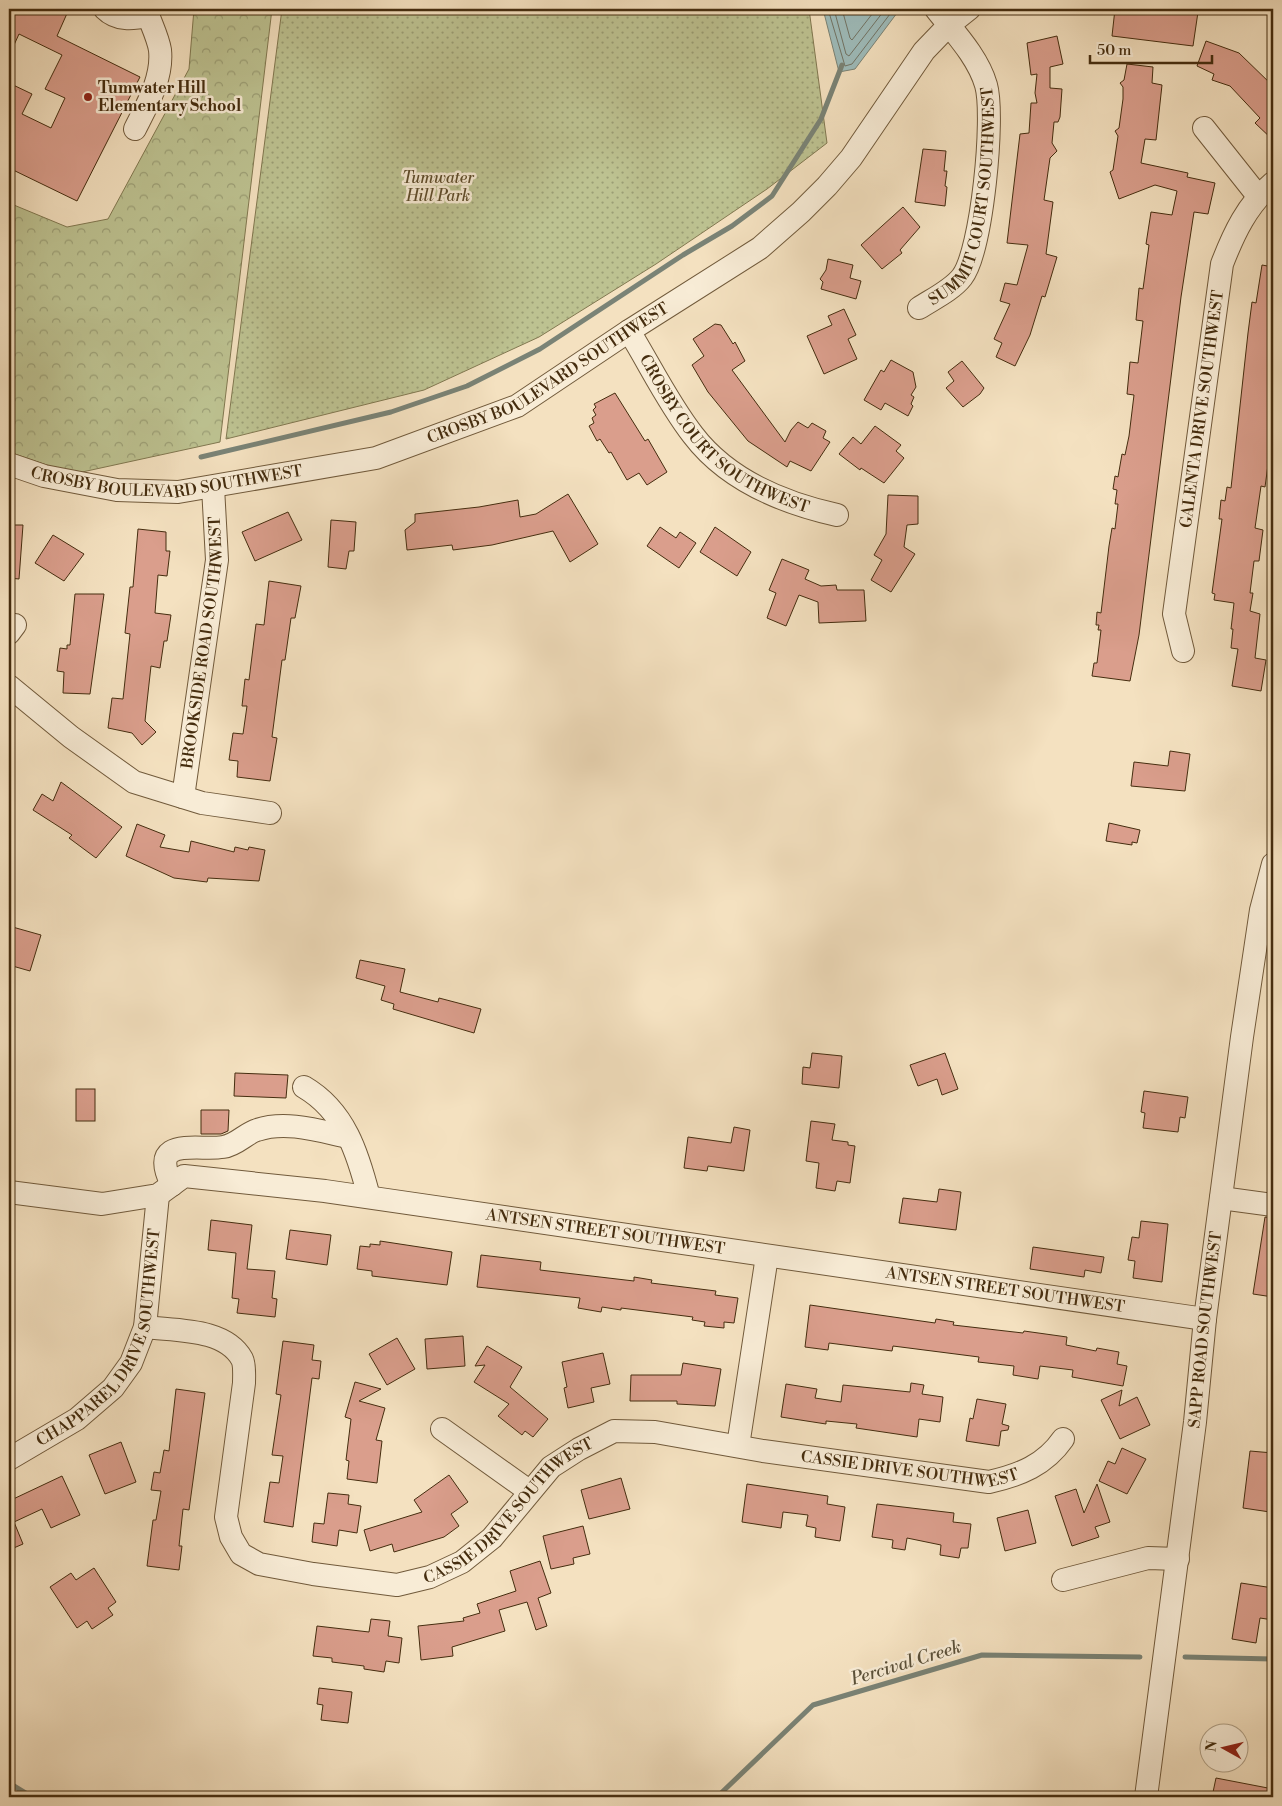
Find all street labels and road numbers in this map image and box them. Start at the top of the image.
street label: SUMMIT COURT SOUTHWEST [925,85,999,310]
street label: GALENTA DRIVE SOUTHWEST [1176,289,1228,529]
street label: CROSBY BOULEVARD SOUTHWEST [424,298,673,448]
street label: CROSBY COURT SOUTHWEST [635,351,812,517]
street label: CROSBY BOULEVARD SOUTHWEST [29,459,305,479]
street label: BROOKSIDE ROAD SOUTHWEST [177,516,227,771]
street label: ANTSEN STREET SOUTHWEST [484,1204,726,1259]
street label: CHAPPAREL DRIVE SOUTHWEST [33,1228,165,1451]
street label: SAPP ROAD SOUTHWEST [1184,1230,1226,1429]
street label: ANTSEN STREET SOUTHWEST [884,1263,1126,1317]
street label: CASSIE DRIVE SOUTHWEST [421,1433,597,1588]
street label: CASSIE DRIVE SOUTHWEST [799,1446,1022,1492]

